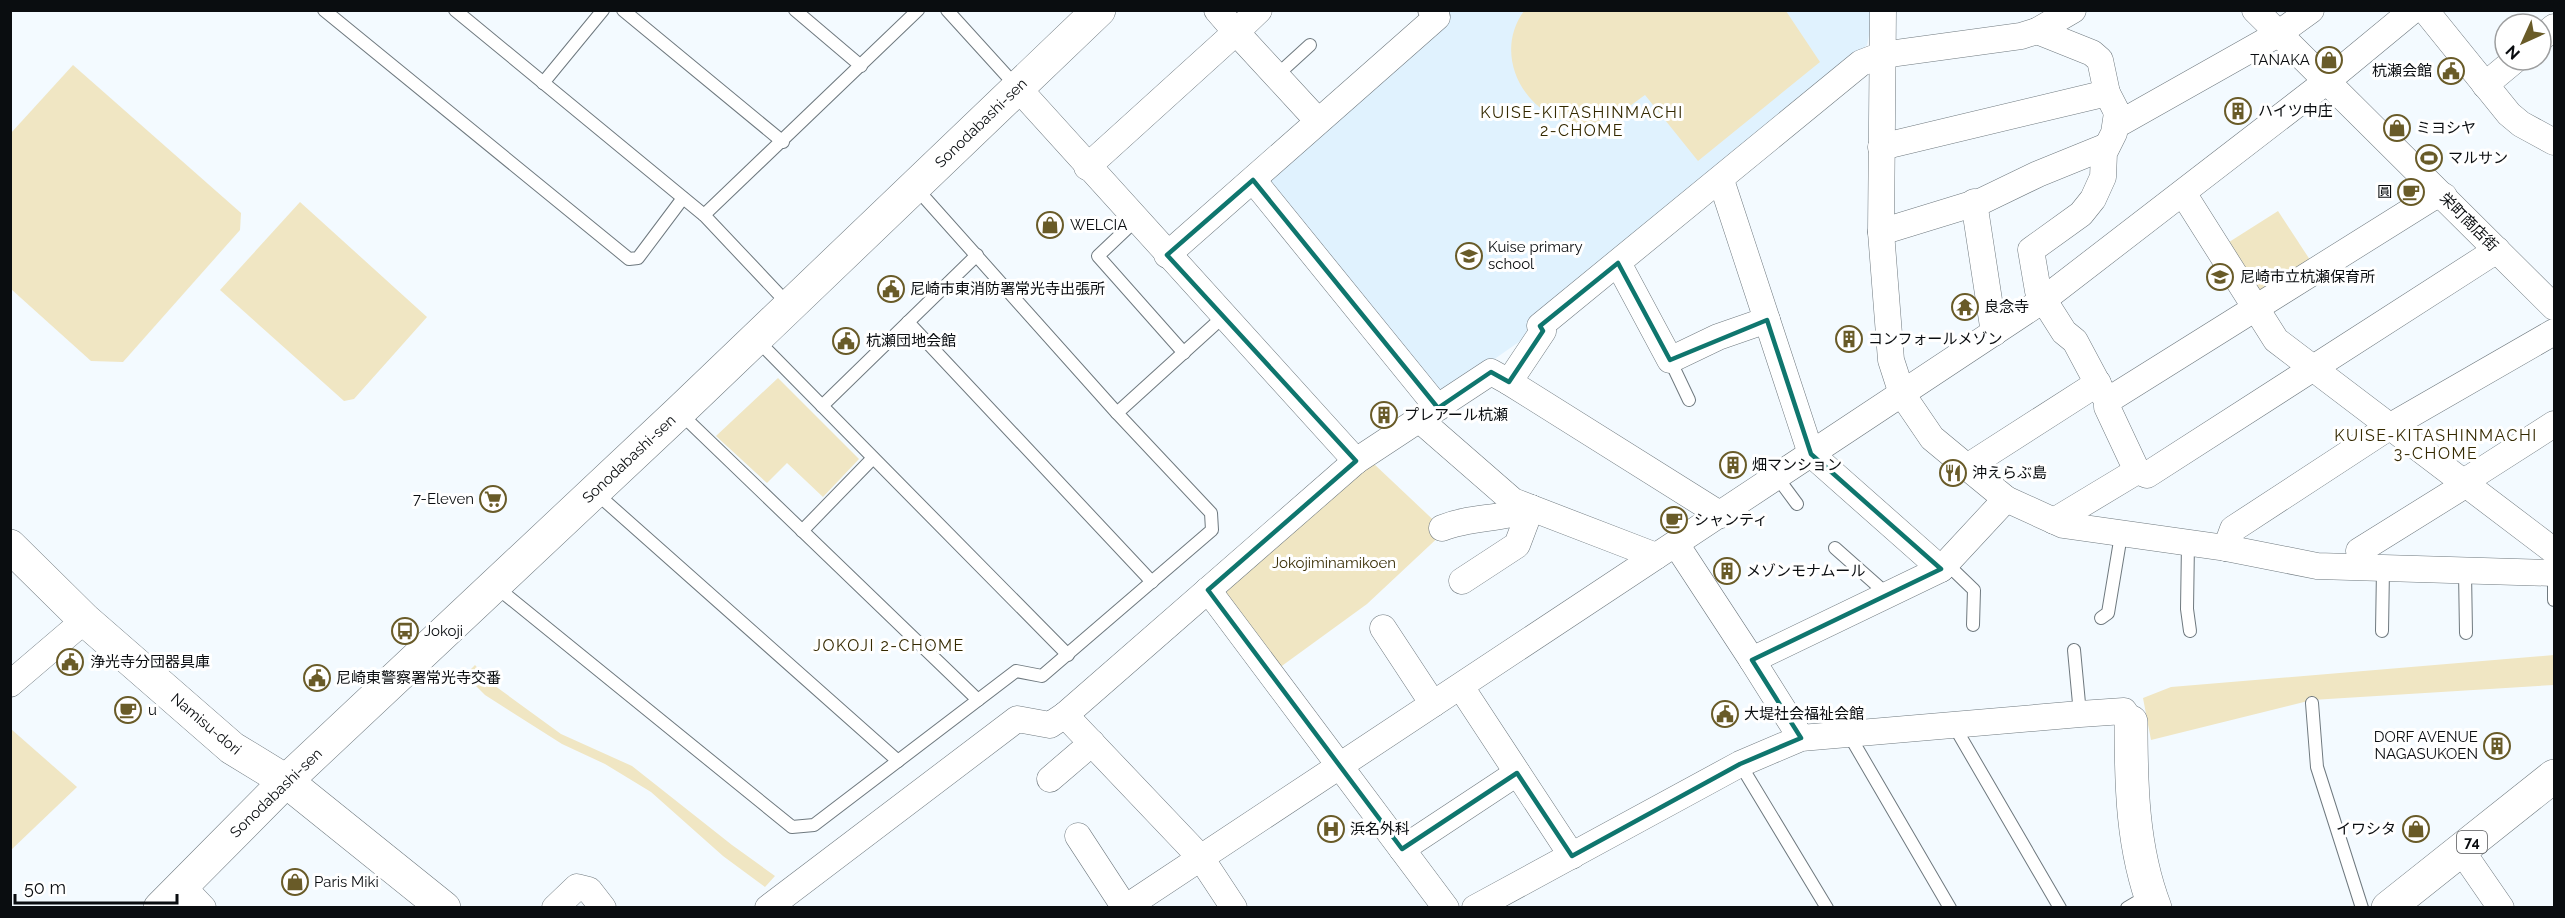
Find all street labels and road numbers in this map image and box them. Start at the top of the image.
street label: Sonodabashi-sen [931,74,1031,172]
street label: 栄町商店街 [2436,189,2502,255]
street label: Sonodabashi-sen [579,411,679,507]
street label: Namisu-dori [167,689,245,759]
street label: Sonodabashi-sen [226,744,326,842]
road number: 74 [2457,831,2487,853]

